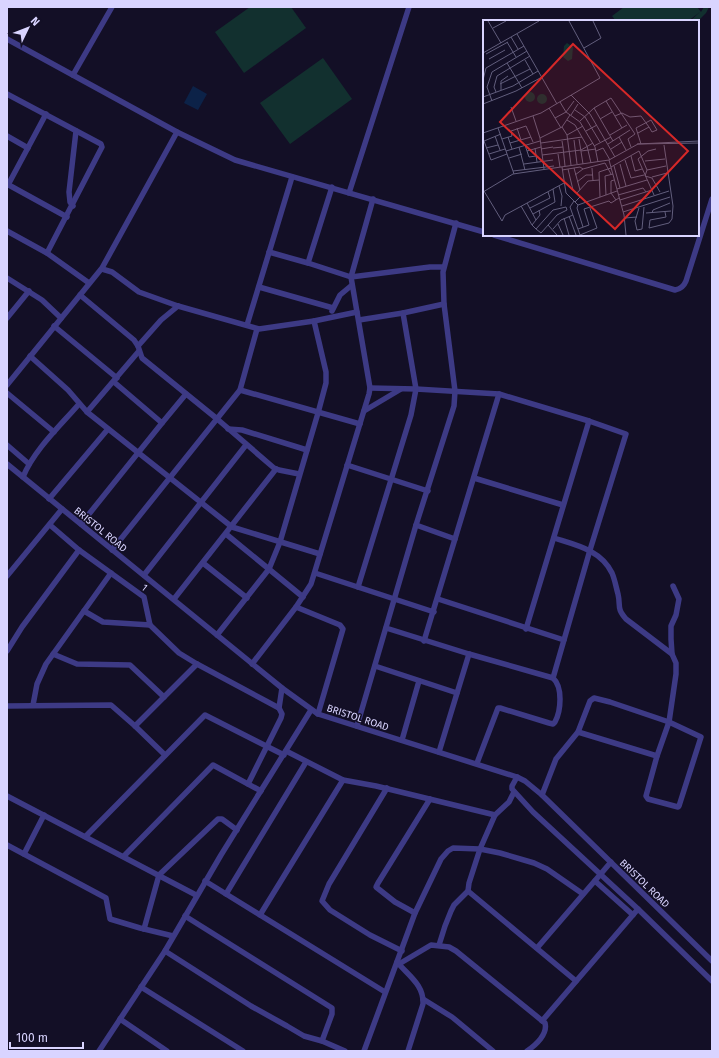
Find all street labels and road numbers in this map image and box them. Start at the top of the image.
street label: BRISTOL ROAD [71,505,129,555]
street label: 1 [139,582,150,594]
street label: BRISTOL ROAD [325,702,390,734]
street label: BRISTOL ROAD [617,857,672,910]

